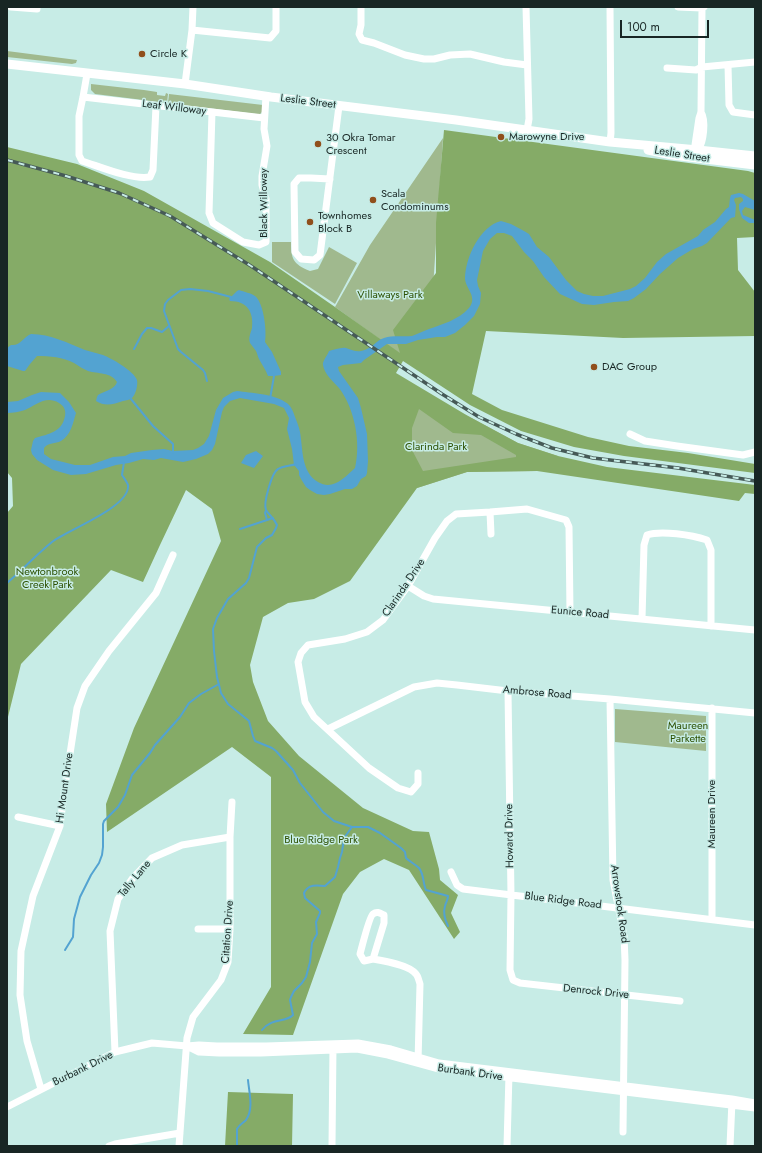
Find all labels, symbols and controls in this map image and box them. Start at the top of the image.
scale bar [622,12,711,38]
text: 100 m [627,18,660,36]
place label: Circle K [150,47,187,61]
marker: Circle K [137,49,147,59]
street label: Leslie Street [280,92,336,112]
street label: Leaf Willoway [141,98,207,118]
place label: Marowyne Drive [509,130,584,144]
place label: 30 Okra Tomar Crescent [326,131,395,157]
marker: Marowyne Drive [496,132,506,142]
marker: 30 Okra Tomar Crescent [313,139,323,149]
street label: Leslie Street [653,144,711,166]
street label: Black Willoway [257,168,271,238]
place label: Scala Condominums [381,187,449,213]
marker: Scala Condominums [368,195,378,205]
place label: Townhomes Block B [318,209,372,235]
marker: Townhomes Block B [305,217,315,227]
park label: Villaways Park [357,288,423,302]
place label: DAC Group [602,360,657,374]
marker: DAC Group [589,362,599,372]
park label: Clarinda Park [405,440,467,454]
street label: Clarinda Drive [380,557,428,619]
park label: Newtonbrook Creek Park [16,565,78,591]
street label: Eunice Road [550,604,610,622]
street label: Ambrose Road [502,683,572,703]
park label: Maureen Parkette [668,719,708,745]
street label: Hi Mount Drive [54,752,76,824]
street label: Maureen Drive [705,780,719,848]
street label: Howard Drive [503,804,517,868]
park label: Blue Ridge Park [284,833,358,847]
street label: Tally Lane [116,858,154,900]
street label: Arrowstook Road [607,864,631,944]
street label: Blue Ridge Road [524,890,602,912]
street label: Citation Drive [219,900,237,964]
street label: Denrock Drive [562,982,630,1002]
street label: Burbank Drive [51,1049,115,1089]
street label: Burbank Drive [437,1062,503,1084]

